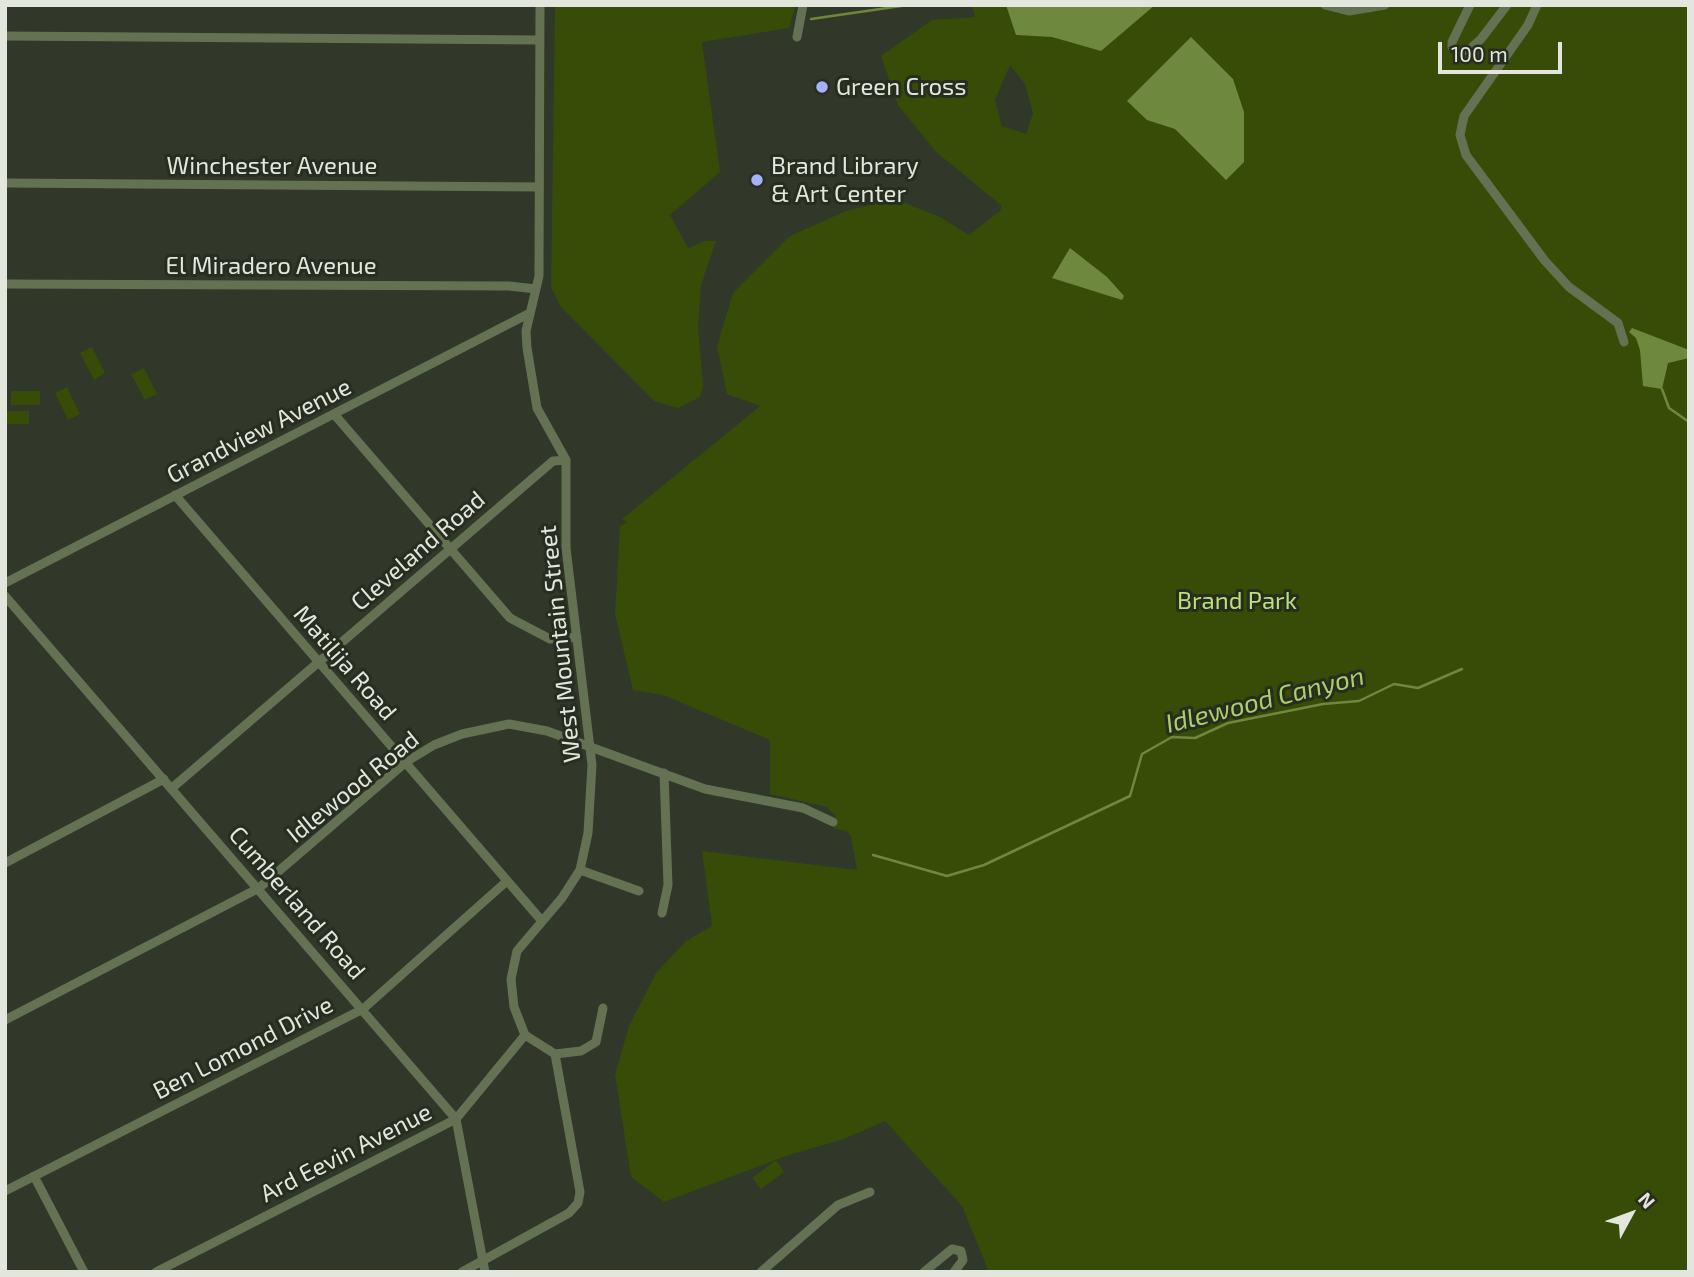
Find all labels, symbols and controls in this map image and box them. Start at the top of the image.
scale bar [1442,28,1566,72]
text: 100 m [1451,41,1508,66]
place label: Green Cross [836,73,966,101]
marker: Green Cross [814,79,830,95]
street label: Winchester Avenue [167,152,377,180]
place label: Brand Library & Art Center [771,152,919,208]
marker: Brand Library & Art Center [749,172,765,188]
street label: El Miradero Avenue [165,252,377,280]
street label: Grandview Avenue [162,372,356,490]
street label: Cleveland Road [345,485,491,617]
street label: West Mountain Street [533,524,587,764]
park label: Brand Park [1177,587,1297,615]
street label: Matilija Road [287,600,403,726]
water label: Idlewood Canyon [1162,660,1368,740]
street label: Idlewood Road [281,725,425,849]
street label: Cumberland Road [223,821,371,985]
street label: Ben Lomond Drive [148,990,338,1106]
street label: Ard Eevin Avenue [256,1097,436,1209]
north arrow [1596,1179,1666,1249]
text: N [1634,1187,1660,1213]

